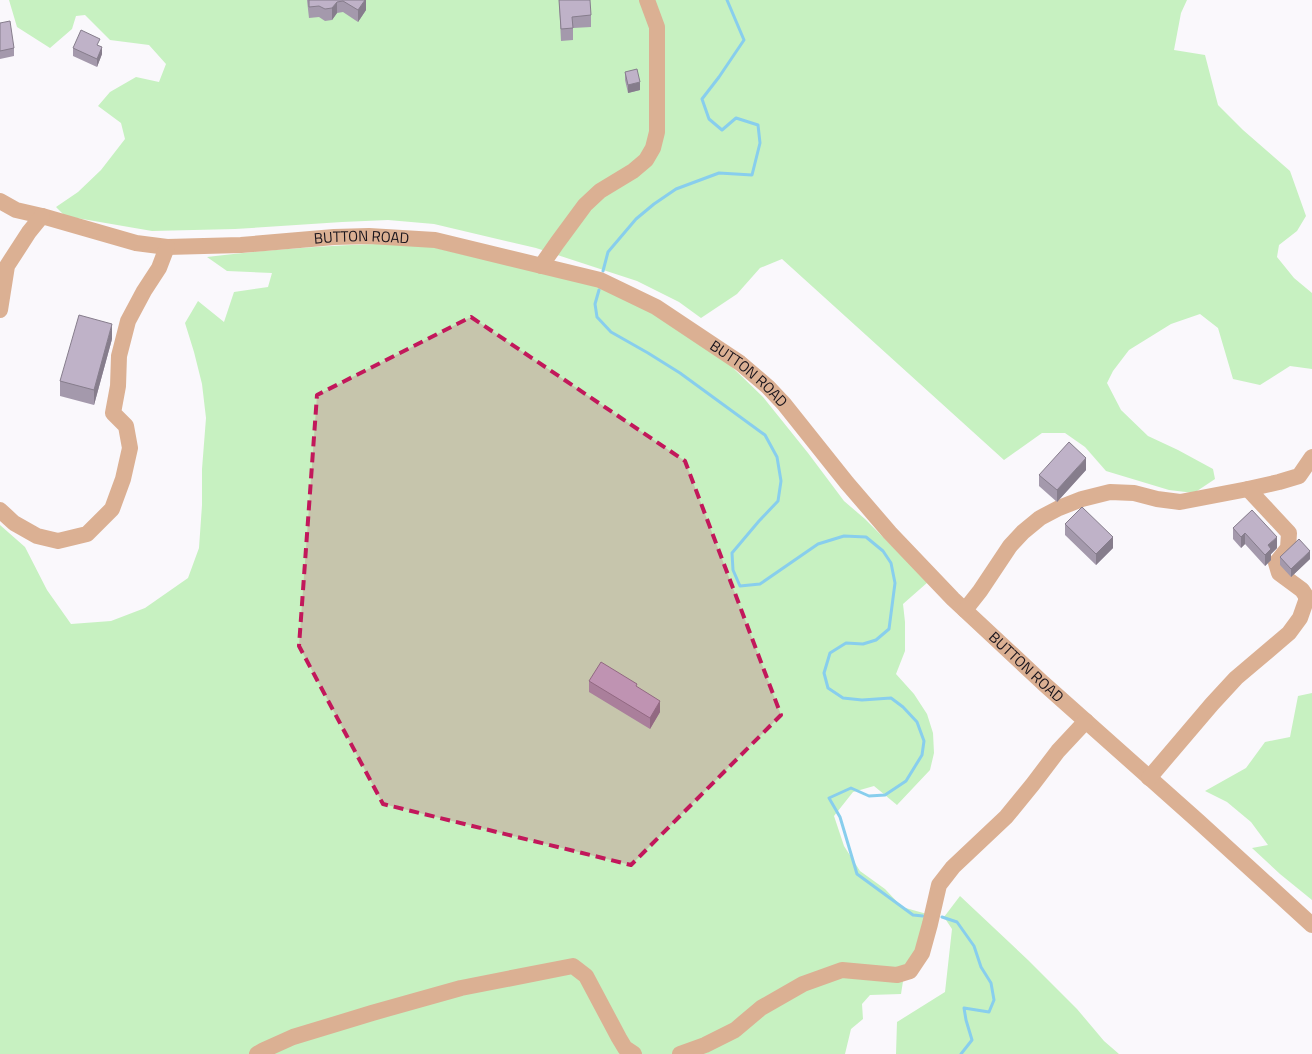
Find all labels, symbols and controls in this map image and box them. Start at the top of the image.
street label: BUTTON ROAD [313,224,410,250]
street label: BUTTON ROAD [705,334,793,412]
street label: BUTTON ROAD [984,626,1069,708]

